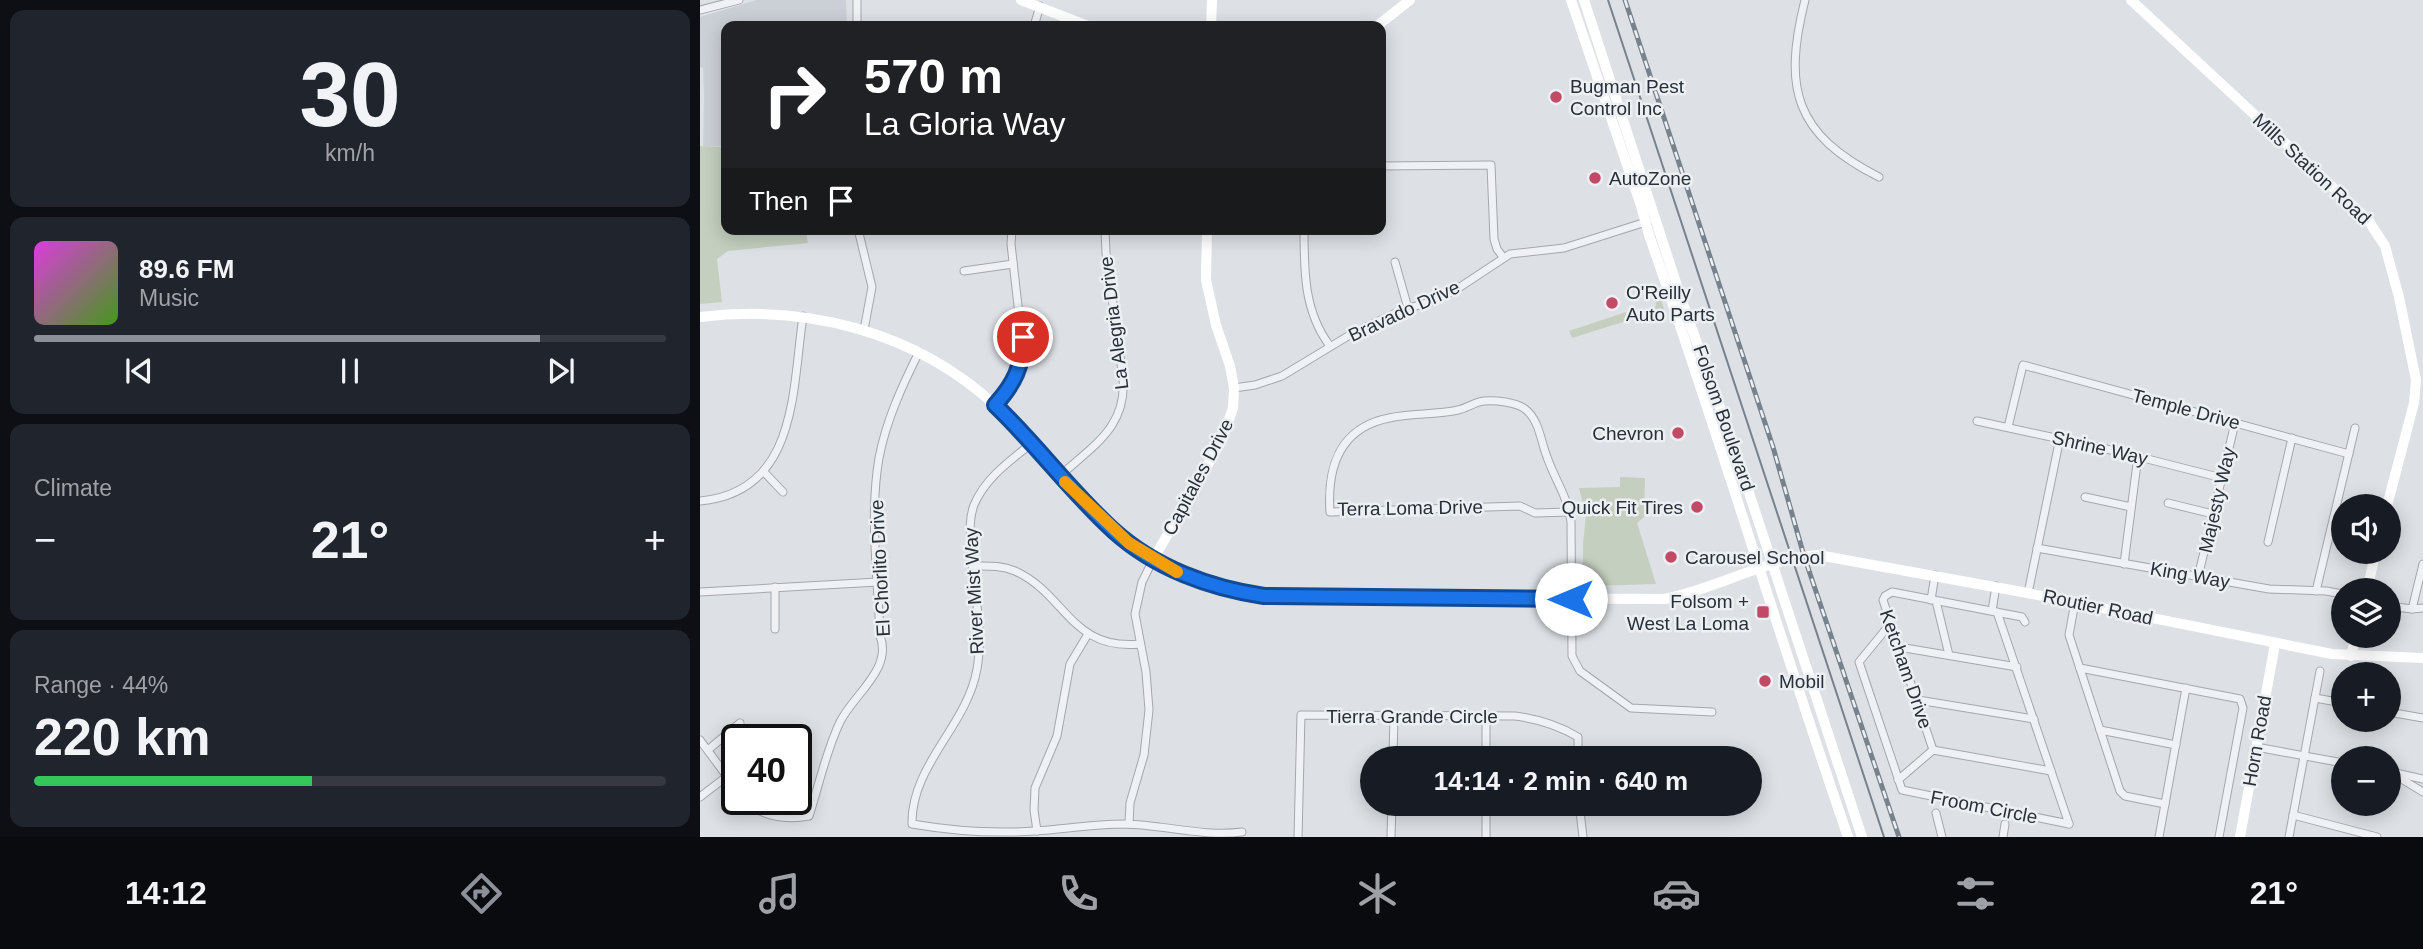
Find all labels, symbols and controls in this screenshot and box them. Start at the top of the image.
text: 30 [299,44,401,145]
icon: right [749,49,840,140]
text: 570 m [864,49,1003,103]
place label: Bugman Pest Control Inc [1570,76,1685,119]
marker: Bugman Pest Control Inc [1548,89,1564,105]
text: La Gloria Way [864,106,1066,142]
street label: Mills Station Road [2249,109,2375,229]
text: km/h [325,140,375,166]
place label: AutoZone [1609,168,1691,189]
marker: AutoZone [1587,170,1603,186]
icon: arrive [822,182,860,220]
text: Then [749,186,808,216]
text: 89.6 FM [139,254,234,284]
street label: La Alegria Drive [1095,255,1133,391]
street label: Bravado Drive [1345,276,1463,346]
place label: O'Reilly Auto Parts [1626,282,1715,325]
text: Music [139,285,199,311]
marker: O'Reilly Auto Parts [1604,295,1620,311]
pin [993,307,1053,367]
icon: arrive [1004,318,1042,356]
street label: Folsom Boulevard [1689,342,1759,494]
icon: previous [120,352,158,390]
icon: pause [331,352,369,390]
icon: next [542,352,580,390]
street label: Temple Drive [2130,385,2242,433]
street label: Capitales Drive [1158,415,1238,539]
place label: Chevron [1592,423,1664,444]
marker: Chevron [1670,425,1686,441]
street label: Shrine Way [2050,427,2150,469]
street label: Majesty Way [2195,445,2239,555]
text: Climate [34,475,112,501]
map controls [2331,494,2401,816]
button: sound [2331,494,2401,564]
street label: Terra Loma Drive [1337,496,1483,520]
place label: Quick Fit Tires [1562,497,1683,518]
street label: El Chorlito Drive [866,499,894,637]
marker: Quick Fit Tires [1689,499,1705,515]
text: 21° [311,511,389,569]
text: − [34,519,56,561]
text: + [644,519,666,561]
street label: River Mist Way [960,527,988,655]
place label: Carousel School [1685,547,1824,568]
marker: Carousel School [1663,549,1679,565]
street label: King Way [2148,558,2232,592]
position arrow [1534,562,1608,636]
button: layers [2331,578,2401,648]
street label: Routier Road [2041,585,2155,629]
place label: Folsom + West La Loma [1627,591,1749,634]
marker: Folsom + West La Loma [1755,604,1771,620]
street label: Ketcham Drive [1876,607,1936,731]
button: + [2331,662,2401,732]
place label: Mobil [1779,671,1824,692]
text: Range · 44% [34,672,168,698]
marker: Mobil [1757,673,1773,689]
street label: Horn Road [2239,694,2275,788]
street label: Tierra Grande Circle [1326,706,1498,727]
text: 220 km [34,708,210,766]
speed limit sign: 40 [721,724,812,815]
button: − [2331,746,2401,816]
text: 14:14 · 2 min · 640 m [1434,766,1688,796]
street label: Froom Circle [1929,786,2039,828]
icon: directions [457,869,506,918]
icon: music [755,869,804,918]
icon: phone [1054,869,1103,918]
icon: climate [1353,869,1402,918]
icon: car [1652,869,1701,918]
icon: filters [1951,869,2000,918]
text: 14:12 [125,875,207,911]
text: 21° [2250,875,2298,911]

